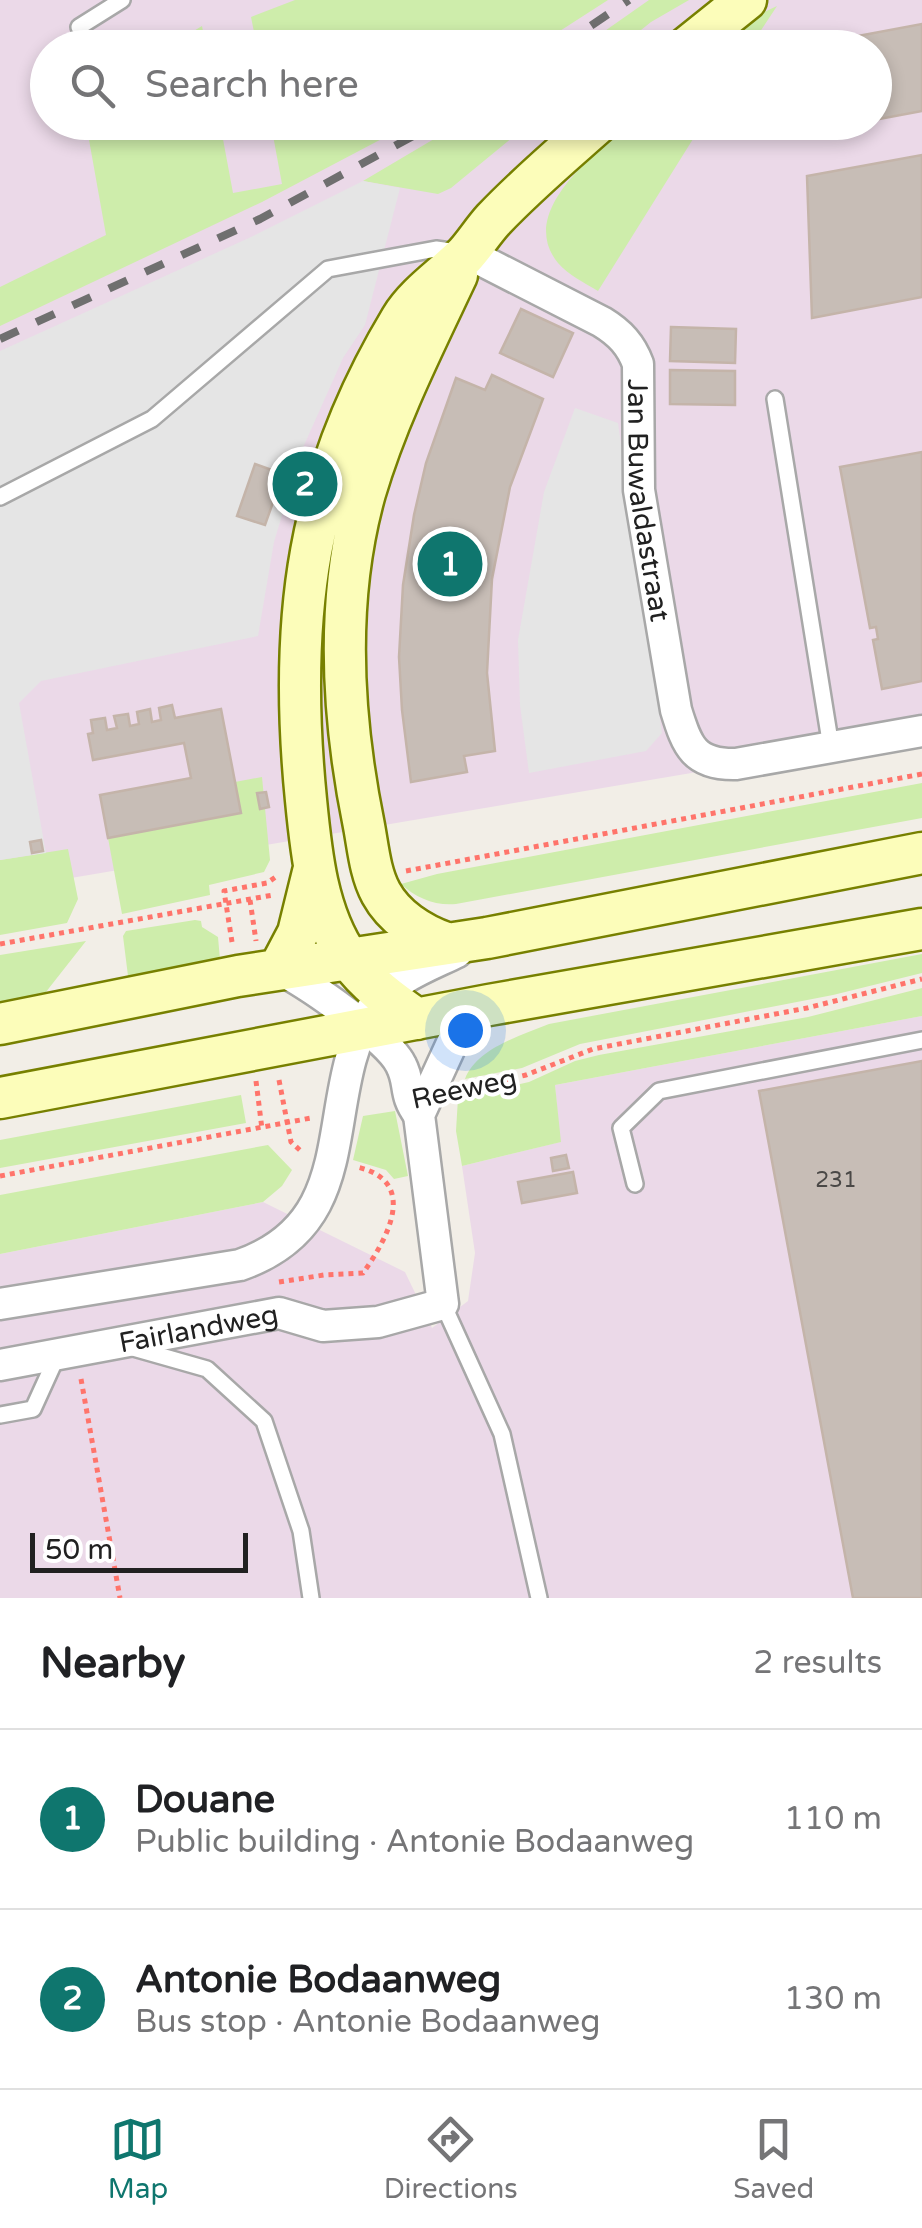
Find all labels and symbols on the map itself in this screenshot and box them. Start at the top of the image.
street label: Jan Buwaldastraat [620,379,677,624]
pin: 2 [272,446,338,522]
pin: 1 [418,526,482,602]
your location [440,1005,491,1056]
street label: Reeweg [408,1061,520,1117]
house number: 231 [815,1167,857,1193]
street label: Fairlandweg [116,1297,281,1360]
scale bar [30,1528,248,1572]

